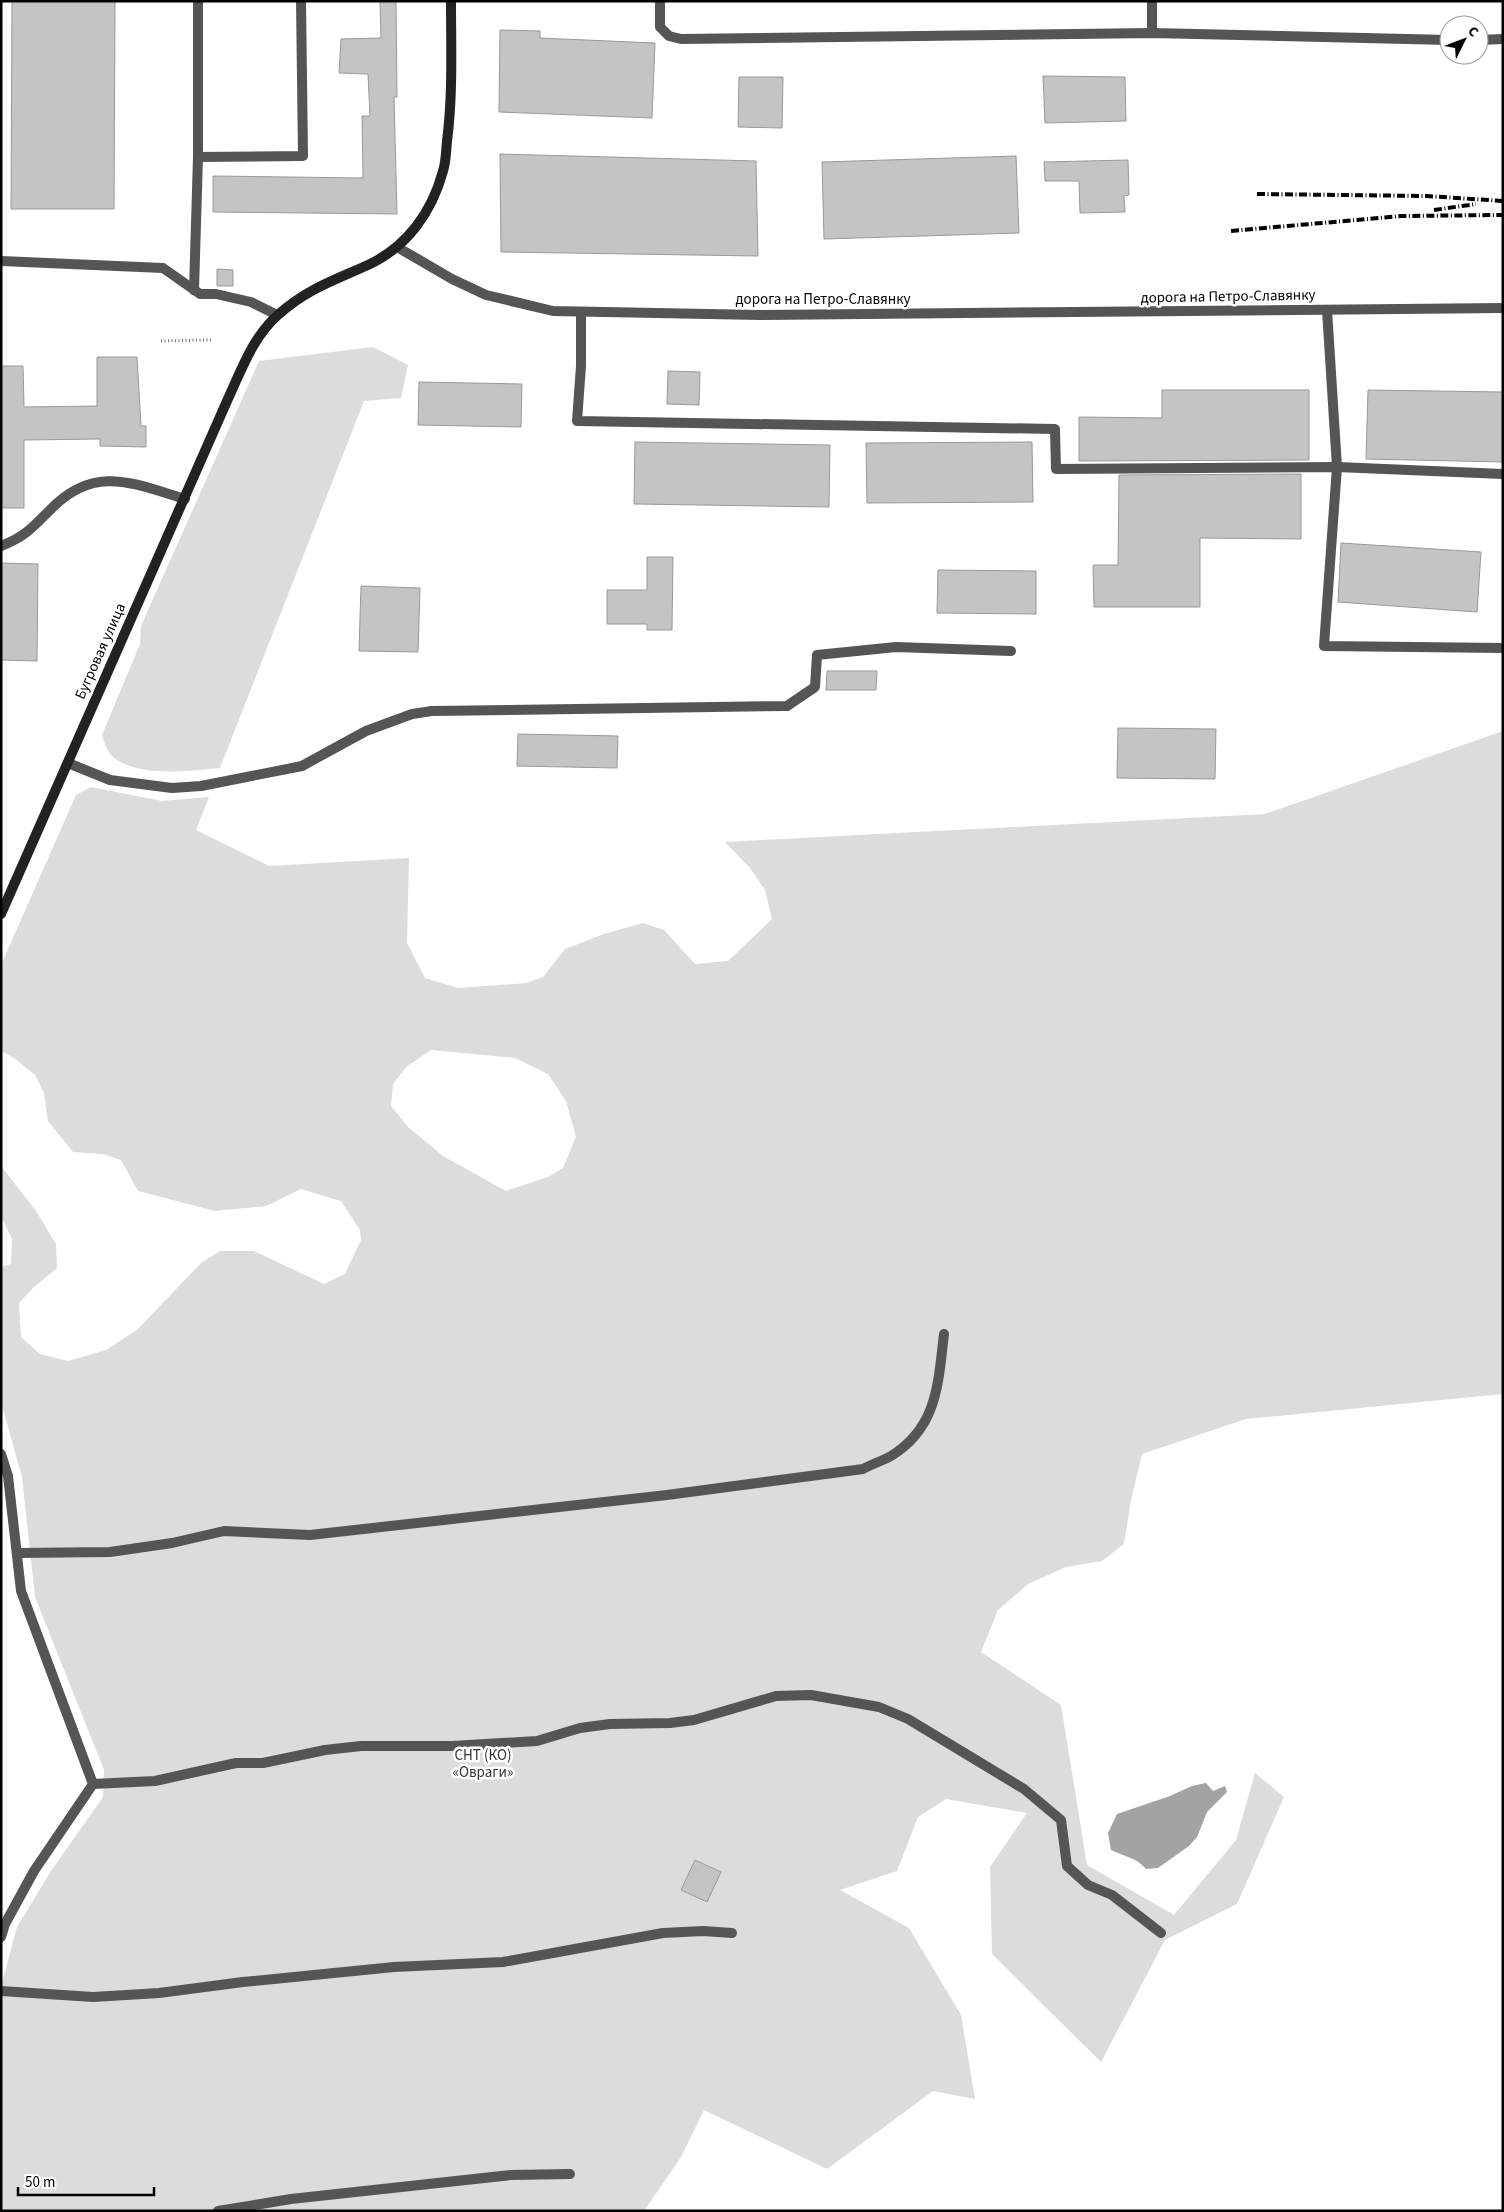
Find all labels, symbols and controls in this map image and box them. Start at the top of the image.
north arrow [1439,15,1489,65]
text: С [1463,22,1483,42]
street label: дорога на Петро-Славянку [1140,284,1316,309]
street label: дорога на Петро-Славянку [736,289,910,310]
street label: Бугровая улица [70,600,131,703]
park label: СНТ (КО) «Овраги» [453,1745,513,1783]
scale bar [18,2164,154,2196]
text: 50 m [25,2172,55,2193]

